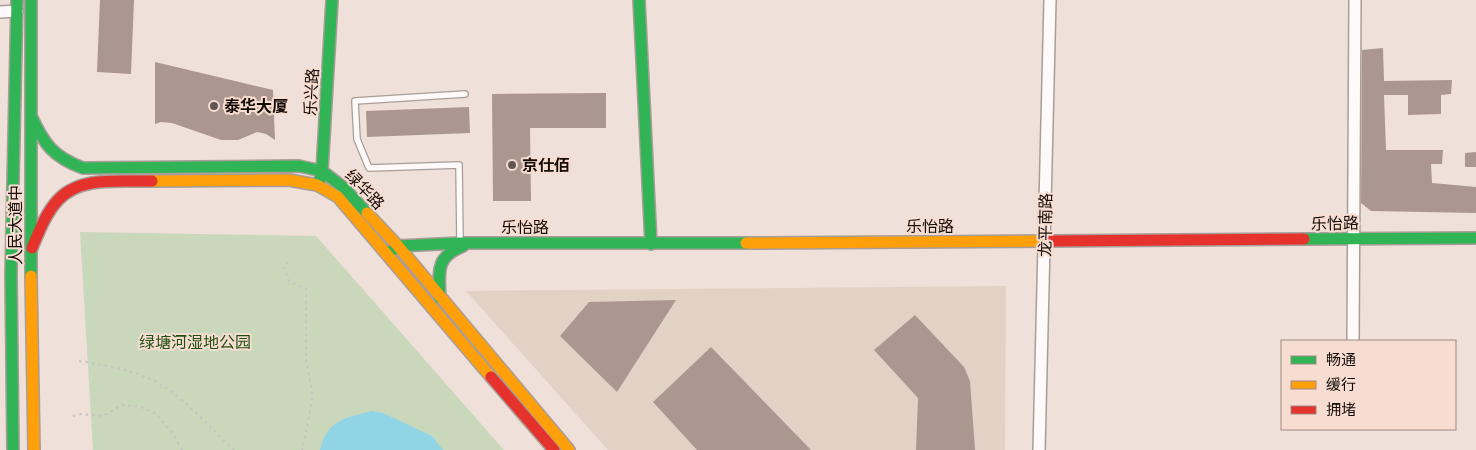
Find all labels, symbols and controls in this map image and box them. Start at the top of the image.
street label: 乐兴路 [300,68,322,116]
place label: 泰华大厦 [224,96,288,116]
marker: 泰华大厦 [208,100,220,112]
place label: 京仕佰 [522,155,570,175]
marker: 京仕佰 [506,159,518,171]
street label: 绿华路 [341,165,389,213]
street label: 人民大道中 [5,185,25,265]
street label: 龙平南路 [1034,193,1056,257]
street label: 乐怡路 [1311,213,1359,233]
street label: 乐怡路 [906,216,954,236]
street label: 乐怡路 [501,217,549,237]
park label: 绿塘河湿地公园 [139,332,251,352]
legend [1281,340,1456,430]
text: 畅通 [1326,350,1356,368]
text: 缓行 [1326,375,1356,393]
text: 拥堵 [1326,400,1356,418]

